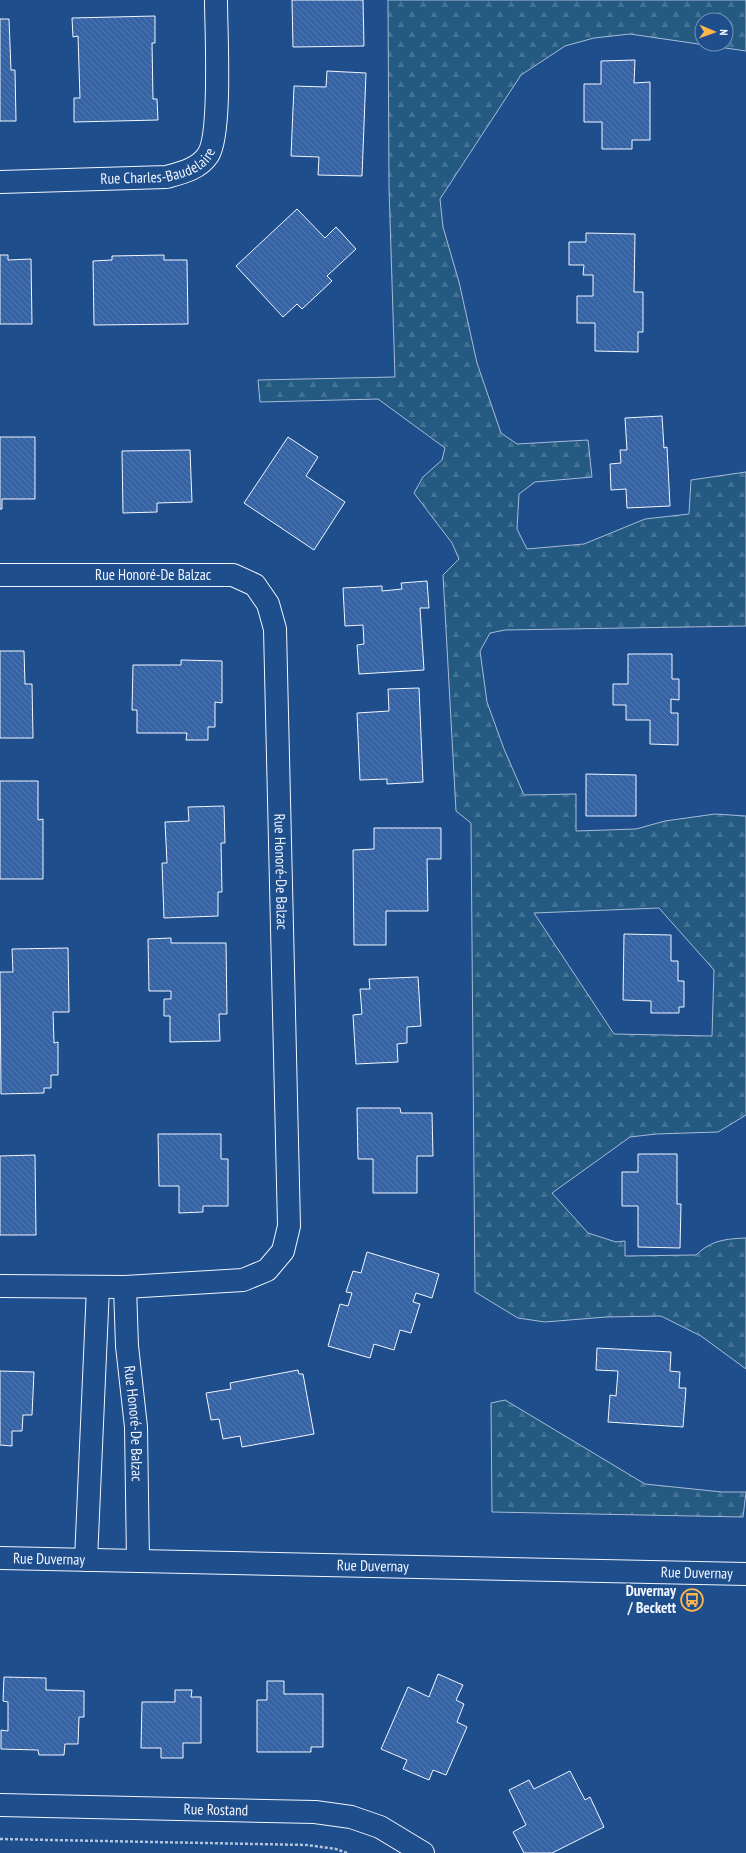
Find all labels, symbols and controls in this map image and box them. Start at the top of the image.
north arrow [694,12,734,52]
text: N [717,29,731,36]
street label: Rue Charles-Baudelaire [100,145,219,188]
street label: Rue Honoré-De Balzac [95,565,212,584]
street label: Rue Honoré-De Balzac [270,814,292,931]
street label: Rue Honoré-De Balzac [120,1365,147,1482]
street label: Rue Duvernay [13,1548,86,1569]
street label: Rue Duvernay [337,1555,409,1576]
street label: Rue Duvernay [661,1562,733,1583]
place label: Duvernay / Beckett [626,1581,677,1617]
bus stop icon: Duvernay / Beckett [679,1587,705,1613]
street label: Rue Rostand [183,1799,248,1820]

